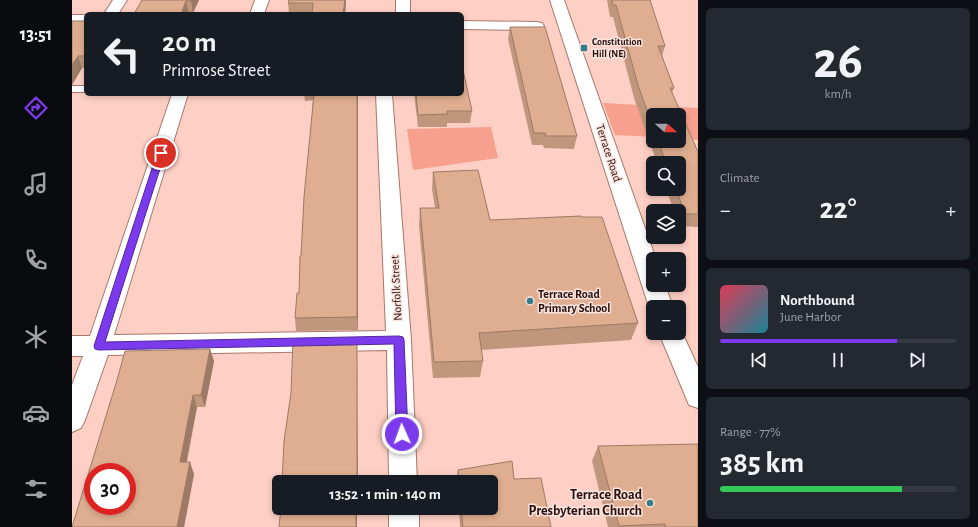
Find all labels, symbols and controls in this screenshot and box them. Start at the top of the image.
text: 13:51 [20,26,52,44]
icon: left [96,28,148,80]
text: 20 m [162,29,217,57]
text: 26 [813,35,863,87]
place label: Constitution Hill (NE) [592,37,642,59]
marker: Constitution Hill (NE) [579,43,589,53]
text: Primrose Street [162,62,270,80]
text: km/h [825,88,851,101]
icon: directions [22,94,50,122]
north arrow [646,108,686,148]
map controls [646,108,686,340]
street label: Terrace Road [594,123,624,183]
pin [144,136,178,170]
icon: arrive [150,142,172,164]
button: search [646,156,686,196]
icon: music [22,170,50,198]
text: Climate [720,172,759,185]
text: 22° [819,194,857,224]
text: − [720,199,731,221]
text: + [945,199,956,221]
button: layers [646,204,686,244]
icon: phone [22,246,50,274]
button: + [646,252,686,292]
street label: Norfolk Street [388,255,404,321]
place label: Terrace Road Primary School [538,288,610,315]
text: Northbound [780,293,855,308]
marker: Terrace Road Primary School [525,296,535,306]
button: − [646,300,686,340]
text: June Harbor [780,311,841,324]
icon: climate [22,323,50,351]
icon: previous [748,349,770,371]
icon: pause [827,349,849,371]
icon: next [906,349,928,371]
icon: car [22,399,50,427]
position arrow [381,413,423,455]
text: Range · 77% [720,426,781,439]
text: 385 km [720,448,804,478]
speed limit sign: 30 [84,463,136,515]
icon: filters [22,475,50,503]
text: 13:52 · 1 min · 140 m [329,487,441,502]
place label: Terrace Road Presbyterian Church [529,488,643,518]
marker: Terrace Road Presbyterian Church [645,498,655,508]

